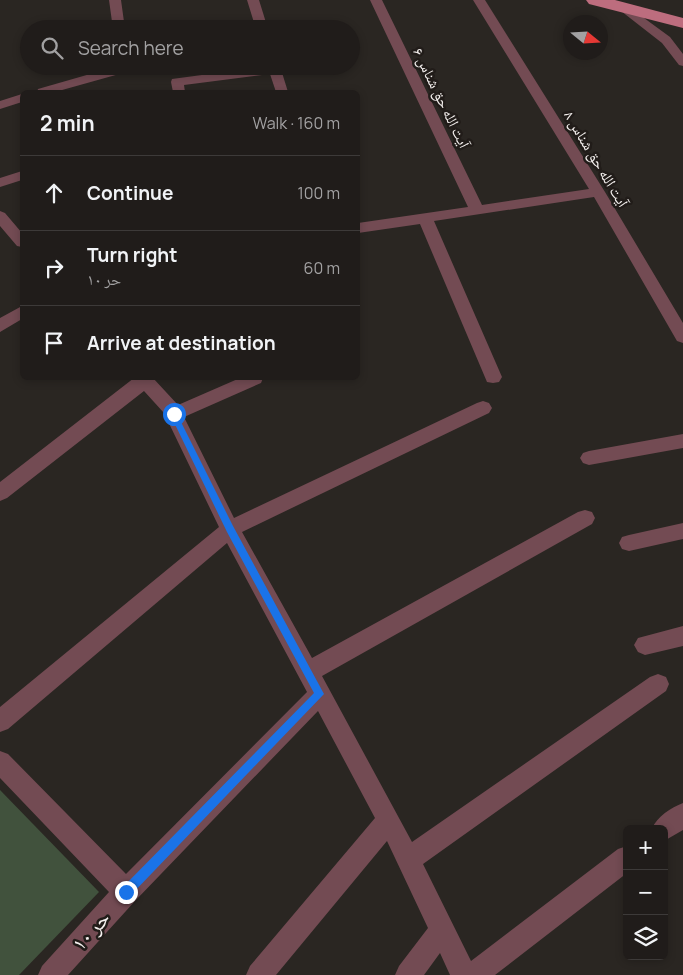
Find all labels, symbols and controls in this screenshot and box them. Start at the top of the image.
north arrow [563,15,608,60]
search box [20,20,360,75]
icon: search [38,34,66,62]
text: Search here [78,35,184,61]
street label: آیت الله حق شناس ۶ [408,44,475,153]
street label: آیت الله حق شناس ۸ [559,106,634,212]
text: 2 min [40,109,95,137]
text: Walk · 160 m [252,112,340,134]
icon: ahead [40,179,68,207]
text: Continue [87,180,173,206]
text: 100 m [297,182,340,204]
text: Turn right [87,242,177,268]
icon: right [40,254,68,282]
text: 60 m [304,257,340,279]
text: حر ۱۰ [87,268,121,290]
icon: arrive [40,329,68,357]
text: Arrive at destination [87,330,276,356]
route start [163,403,186,426]
map controls [623,825,668,960]
button: + [623,825,668,870]
button: − [623,870,668,915]
route end [115,881,138,904]
street label: حر ۱۰ [65,904,116,956]
button: layers [623,915,668,960]

